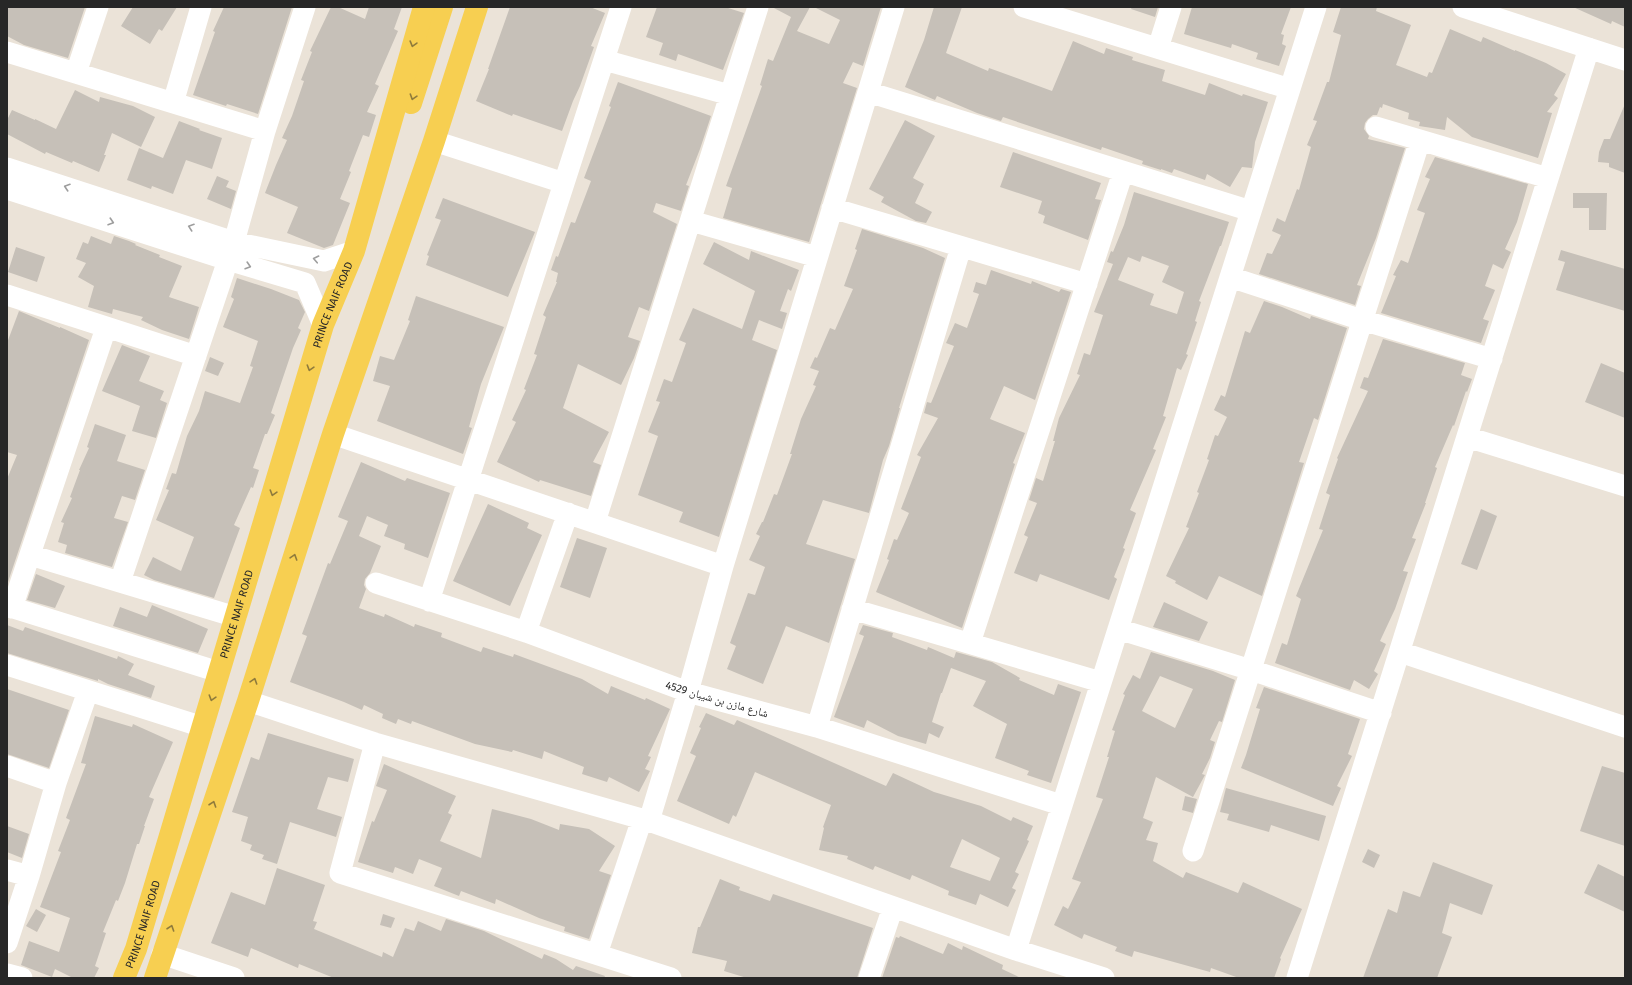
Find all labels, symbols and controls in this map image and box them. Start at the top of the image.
one-way arrow [409,41,418,48]
one-way arrow [409,94,418,101]
one-way arrow [64,183,71,192]
one-way arrow [107,217,114,226]
one-way arrow [187,223,194,232]
one-way arrow [313,256,320,264]
street label: PRINCE NAIF ROAD [310,260,356,350]
one-way arrow [244,261,251,270]
one-way arrow [306,364,315,371]
one-way arrow [269,489,278,496]
one-way arrow [289,554,298,561]
street label: PRINCE NAIF ROAD [217,568,256,660]
one-way arrow [250,678,258,685]
street label: شارع مازن بن شيبان 4529 [664,679,770,720]
one-way arrow [208,694,217,701]
one-way arrow [208,801,217,808]
street label: PRINCE NAIF ROAD [123,879,163,970]
one-way arrow [166,924,175,931]

